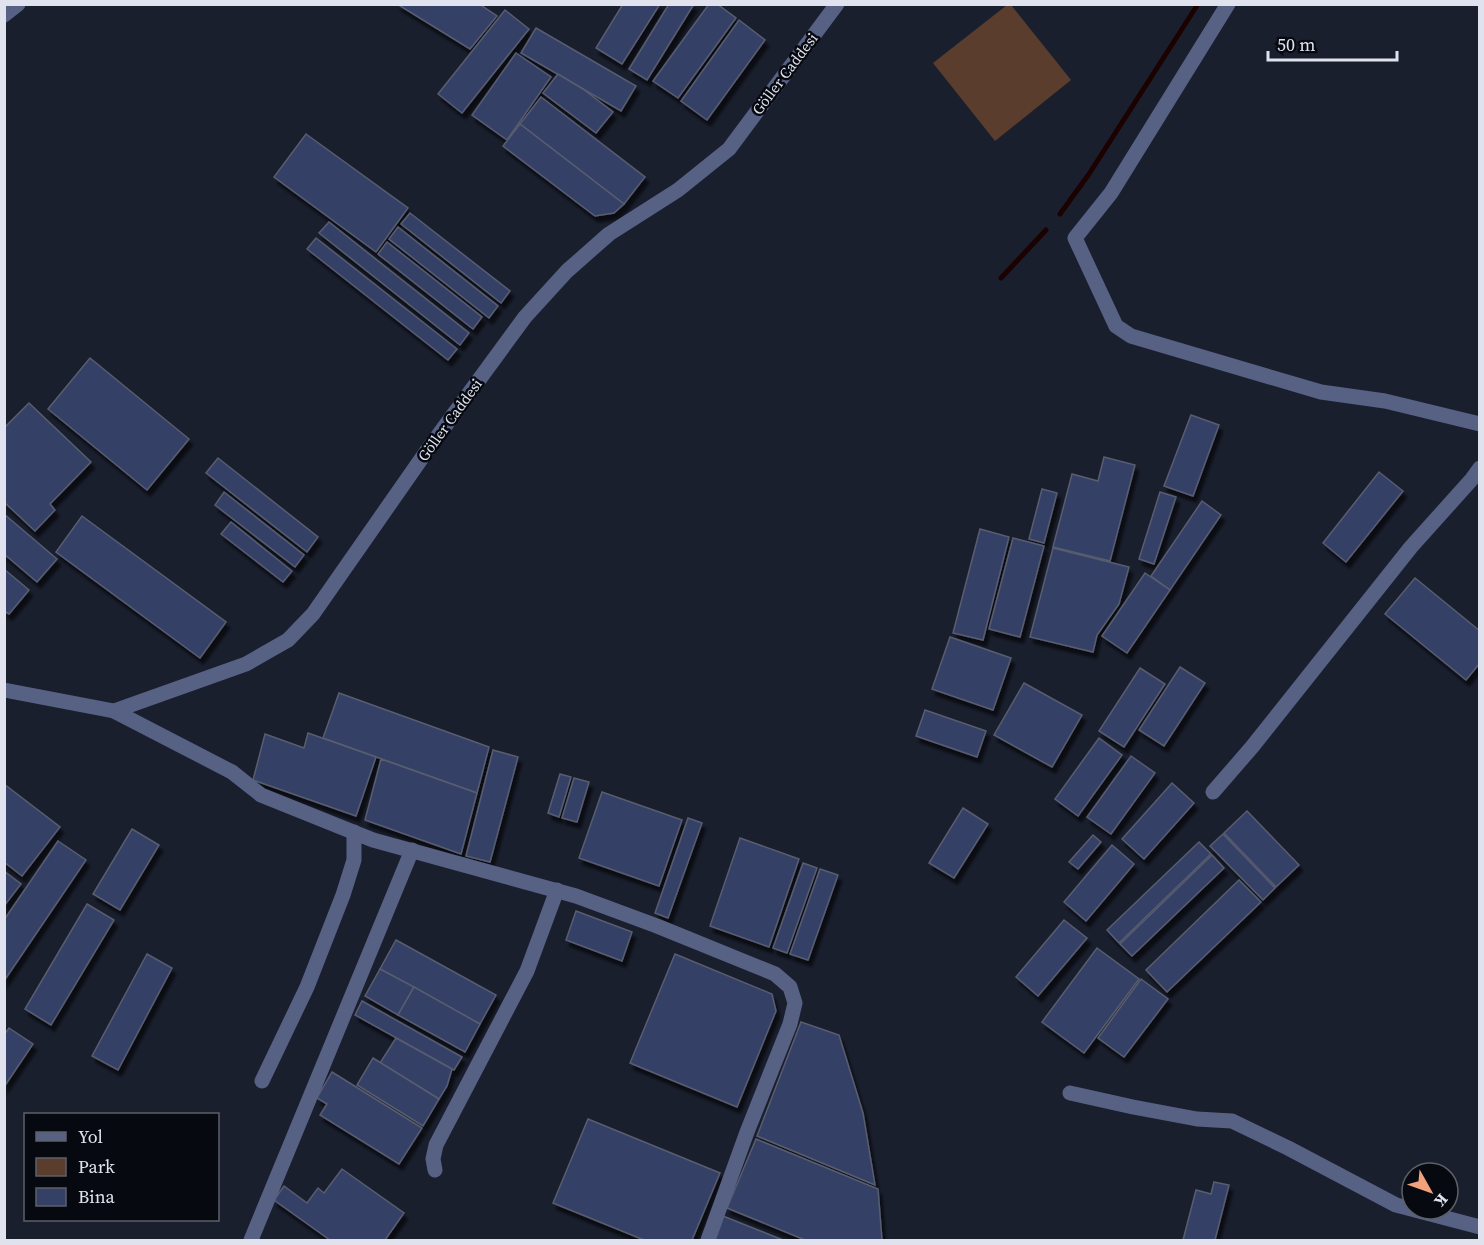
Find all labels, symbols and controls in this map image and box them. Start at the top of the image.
scale bar [1268,24,1397,62]
street label: Göller Caddesi [747,28,822,119]
text: 50 m [1277,32,1315,57]
street label: Göller Caddesi [412,374,487,465]
legend [24,1113,219,1221]
text: Yol [78,1124,103,1149]
text: Park [78,1154,115,1179]
north arrow [1400,1161,1460,1221]
text: Bina [78,1184,116,1209]
text: K [1429,1189,1453,1213]

